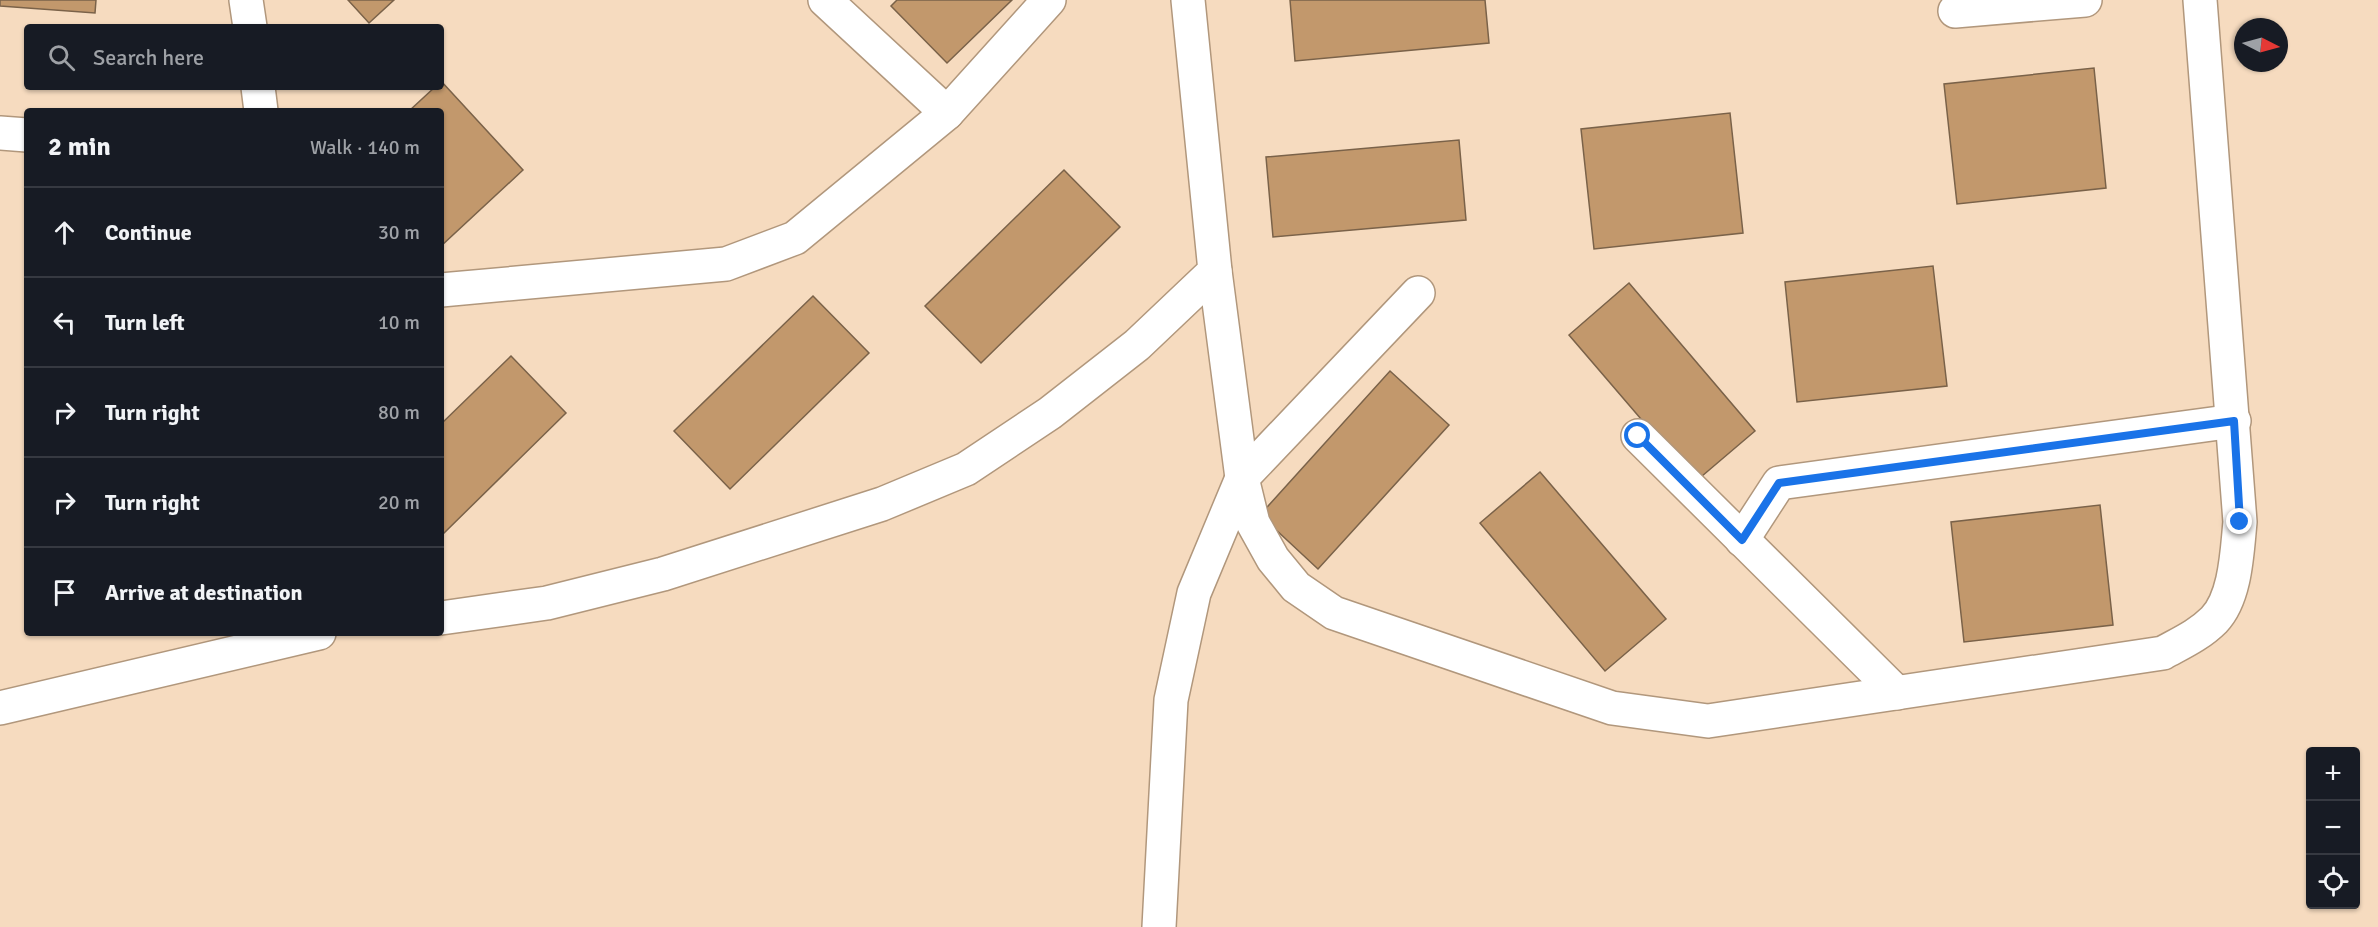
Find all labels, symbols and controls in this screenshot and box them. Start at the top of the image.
north arrow [2234,18,2288,72]
search box [24,24,444,90]
icon: search [45,41,78,74]
text: Search here [93,44,204,71]
text: 2 min [48,131,111,163]
text: Walk · 140 m [310,135,420,160]
icon: ahead [48,216,81,249]
text: Continue [105,219,192,246]
text: 30 m [378,220,420,245]
icon: left [48,306,81,339]
text: Turn left [105,309,185,336]
text: 10 m [378,310,420,335]
icon: right [48,396,81,429]
text: Turn right [105,399,200,426]
text: 80 m [378,400,420,425]
route start [1624,422,1650,448]
icon: right [48,486,81,519]
text: Turn right [105,489,200,516]
text: 20 m [378,490,420,515]
route end [2226,508,2252,534]
icon: arrive [48,576,81,609]
text: Arrive at destination [105,579,302,606]
map controls [2306,747,2360,909]
button: + [2306,747,2360,801]
button: − [2306,801,2360,855]
button: locate [2306,855,2360,909]

